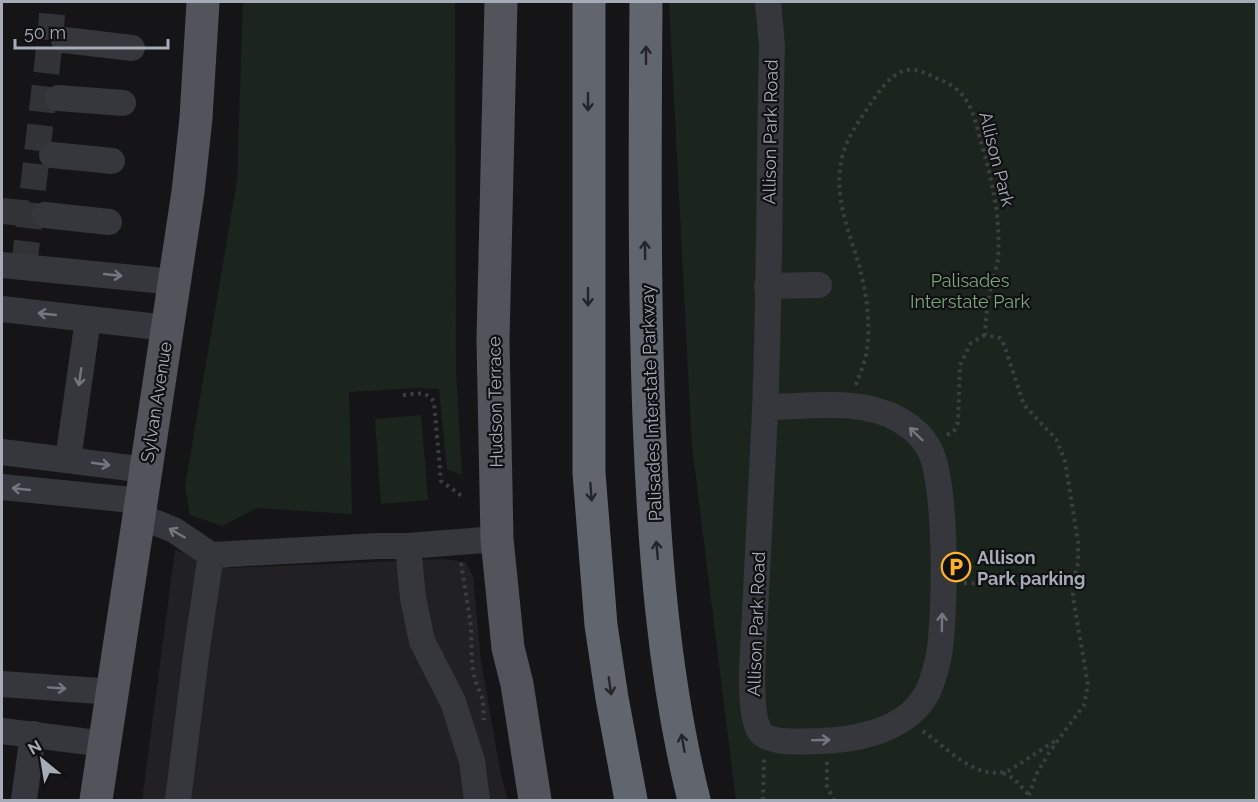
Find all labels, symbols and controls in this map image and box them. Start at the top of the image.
scale bar [15,12,168,50]
text: 50 m [24,22,66,43]
one-way arrow [640,46,651,66]
street label: Allison Park Road [758,59,782,205]
one-way arrow [582,91,594,111]
street label: Allison Park [975,109,1019,209]
one-way arrow [640,241,651,261]
one-way arrow [102,270,122,281]
park label: Palisades Interstate Park [910,270,1030,312]
street label: Palisades Interstate Parkway [636,284,666,522]
one-way arrow [582,286,594,306]
one-way arrow [37,308,57,319]
street label: Hudson Terrace [483,336,507,468]
street label: Sylvan Avenue [136,340,176,464]
one-way arrow [74,366,85,386]
one-way arrow [909,427,924,441]
one-way arrow [91,458,111,469]
one-way arrow [585,481,596,501]
one-way arrow [11,483,31,494]
one-way arrow [169,527,186,539]
one-way arrow [651,541,662,561]
place label: Allison Park parking [977,547,1085,589]
street label: Allison Park Road [743,551,769,697]
parking icon: Allison Park parking [940,551,972,583]
one-way arrow [937,613,948,633]
one-way arrow [605,675,616,695]
one-way arrow [47,683,67,694]
north arrow [12,730,72,790]
one-way arrow [677,734,688,753]
one-way arrow [810,735,830,746]
text: N [25,736,45,759]

